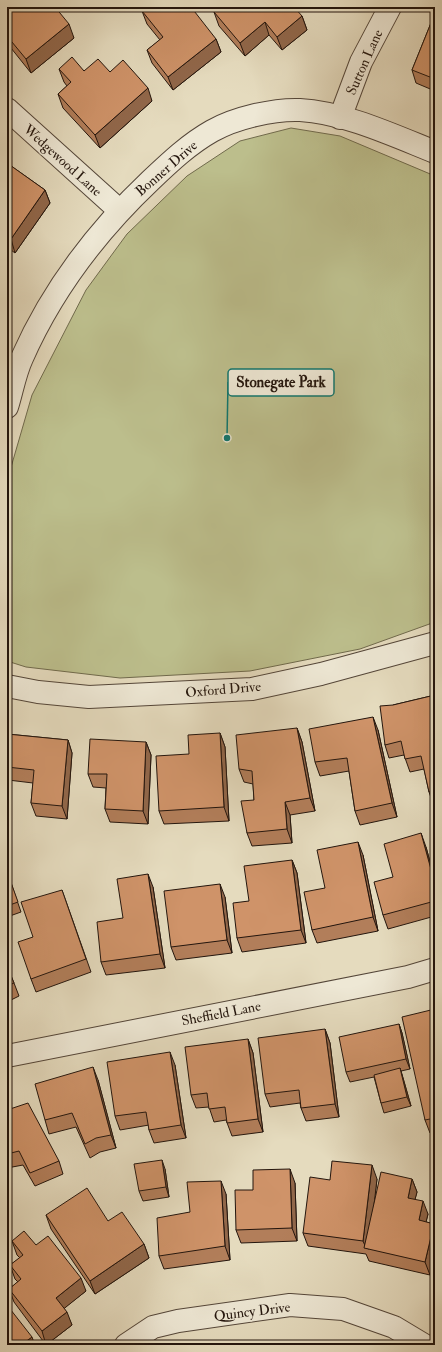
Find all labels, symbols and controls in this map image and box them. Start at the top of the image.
street label: Sutton Lane [342,27,386,98]
street label: Wedgewood Lane [19,120,105,200]
street label: Bonner Drive [132,137,201,200]
callout: Stonegate Park [228,369,334,396]
text: Stonegate Park [236,373,327,393]
street label: Oxford Drive [185,678,262,701]
street label: Sheffield Lane [180,997,262,1030]
street label: Quincy Drive [213,1298,291,1326]

